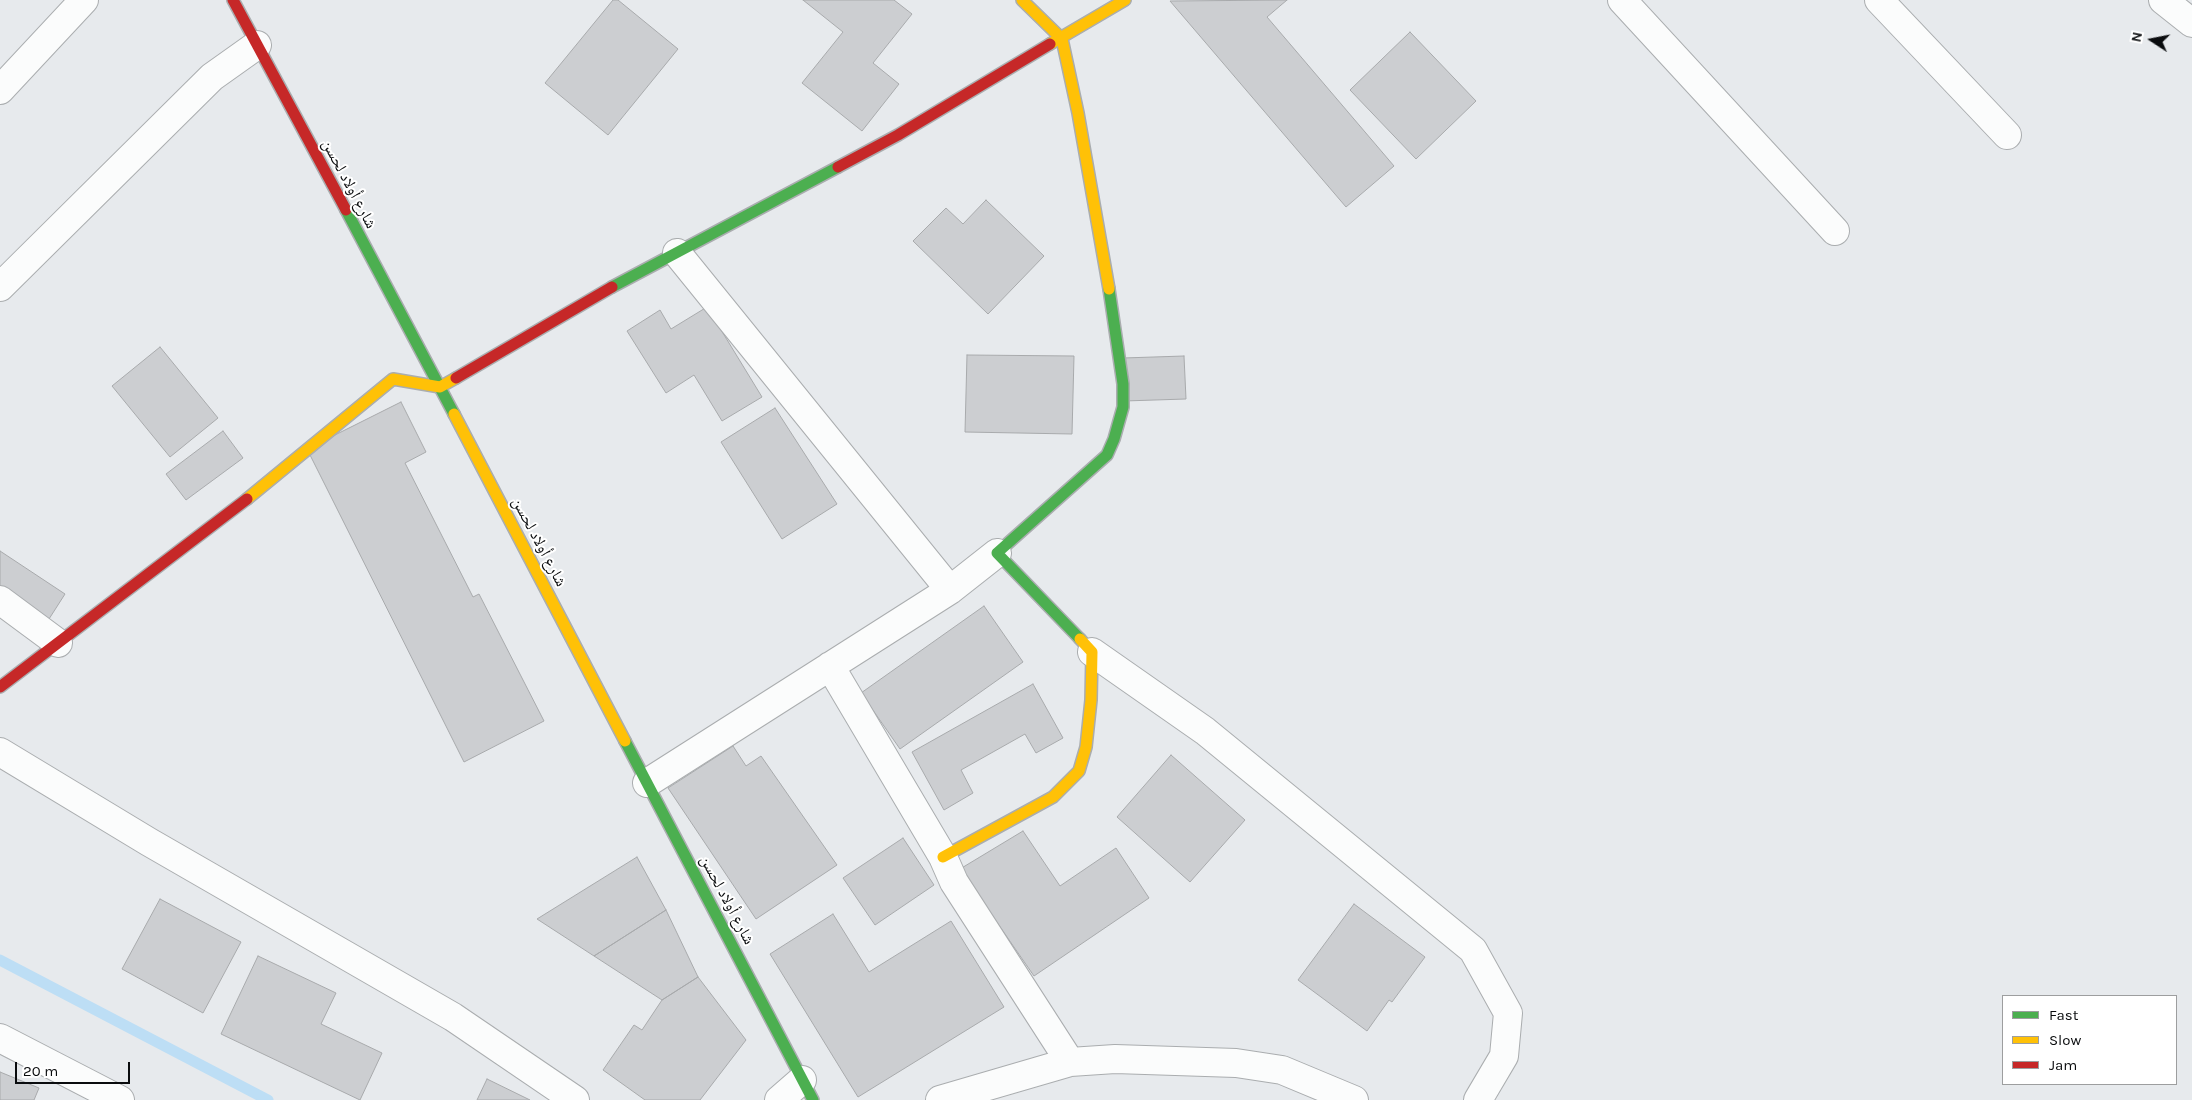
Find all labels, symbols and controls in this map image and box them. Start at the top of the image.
north arrow [2127,15,2177,65]
text: N [2127,30,2146,44]
street label: شارع أولاد لحسن [317,136,381,232]
street label: شارع أولاد لحسن [507,494,571,590]
street label: شارع أولاد لحسن [695,852,759,948]
legend [2002,995,2177,1085]
text: Fast [2049,1006,2078,1024]
text: Slow [2049,1031,2081,1049]
scale bar [18,1052,132,1084]
text: Jam [2049,1056,2077,1074]
text: 20 m [23,1062,58,1080]

